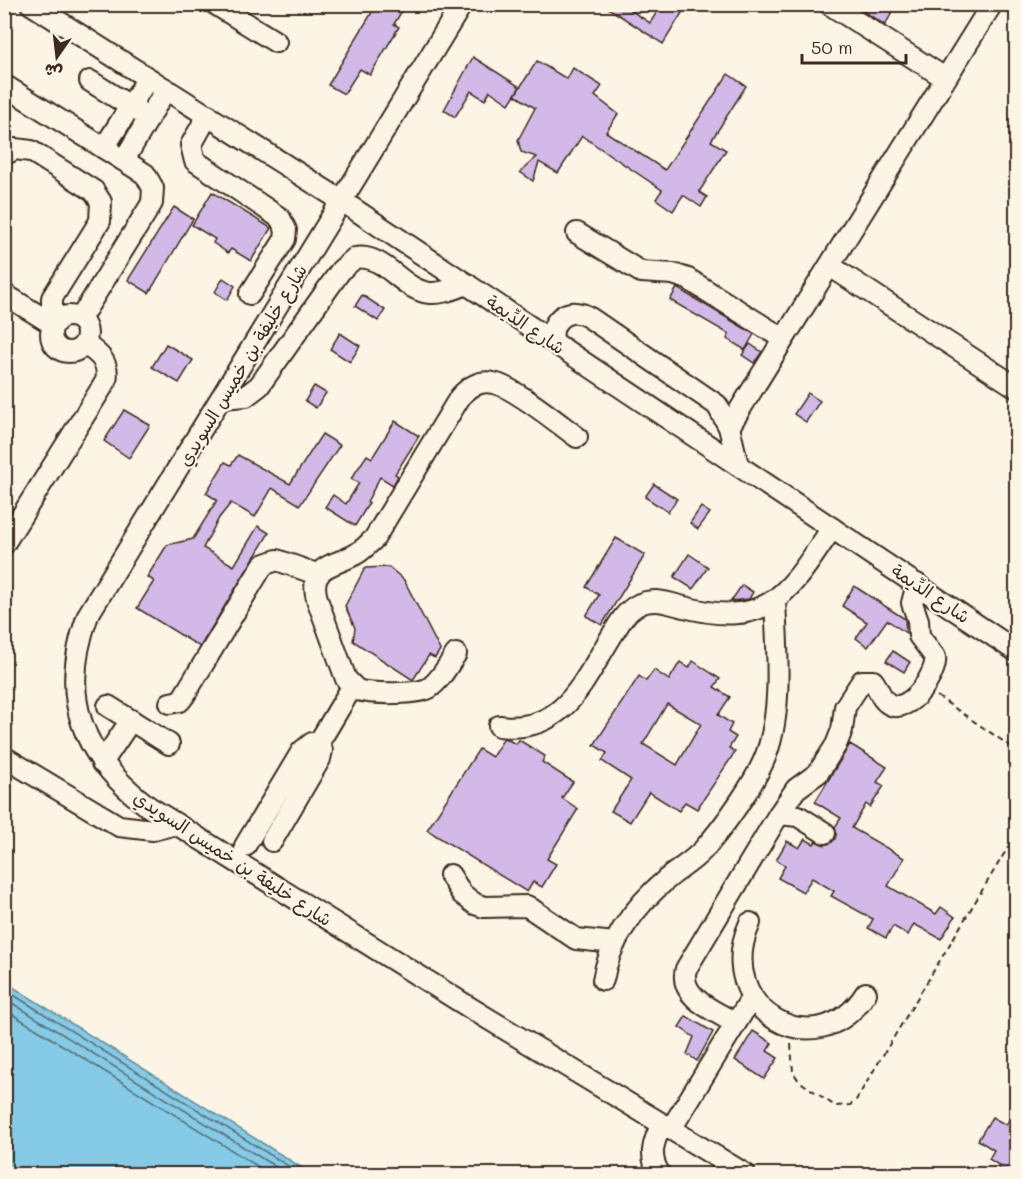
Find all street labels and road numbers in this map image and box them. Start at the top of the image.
street label: شارع خليفة بن خميس السويدي [172,260,314,471]
street label: شارع الدِّيمة [481,289,570,360]
street label: شارع الدِّيمة [886,558,975,629]
street label: شارع خليفة بن خميس السويدي [128,785,337,933]

